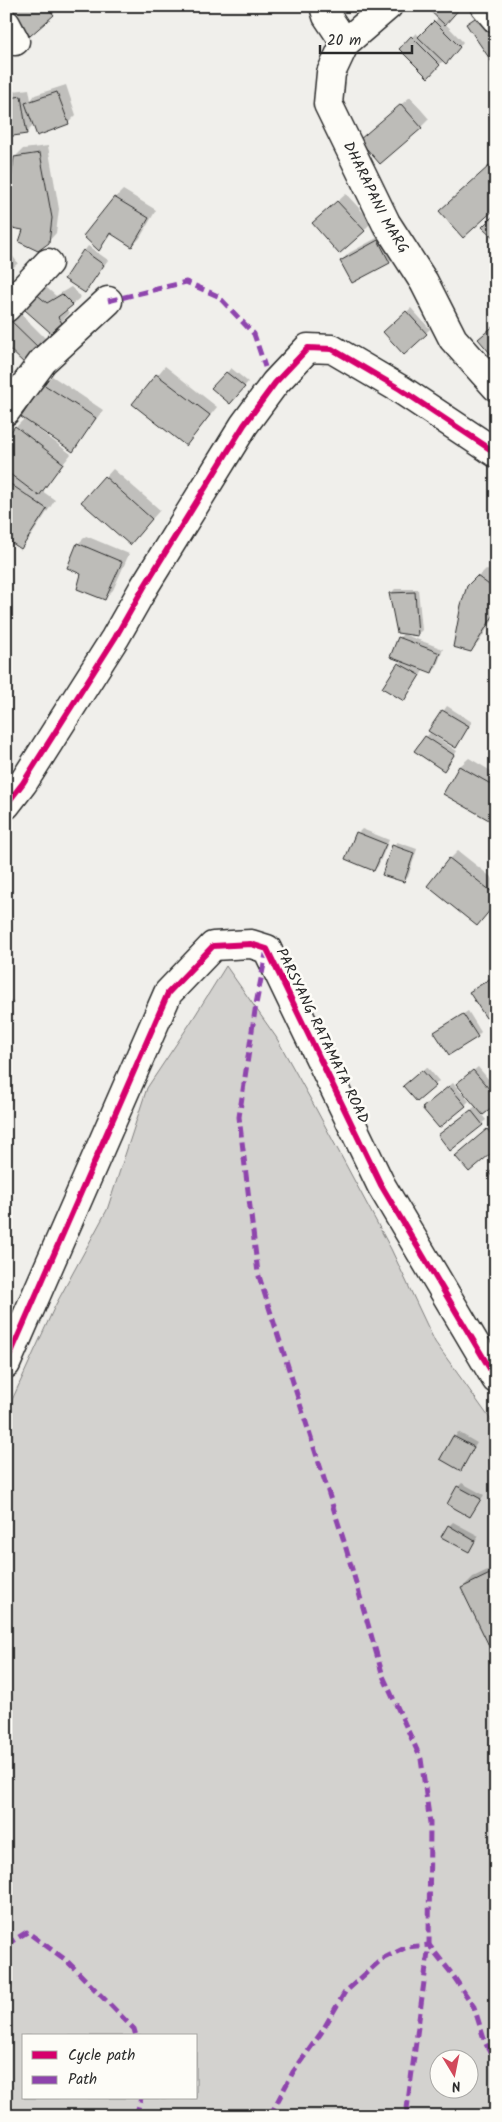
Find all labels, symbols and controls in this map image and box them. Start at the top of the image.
scale bar [320,22,412,54]
text: 20 m [327,29,361,53]
street label: DHARAPANI MARG [336,138,415,259]
street label: PARSYANG RATAMATA ROAD [269,944,375,1128]
legend [22,2034,198,2100]
text: Cycle path [68,2044,135,2068]
north arrow [430,2050,480,2100]
text: Path [68,2068,97,2092]
text: N [450,2074,462,2097]

